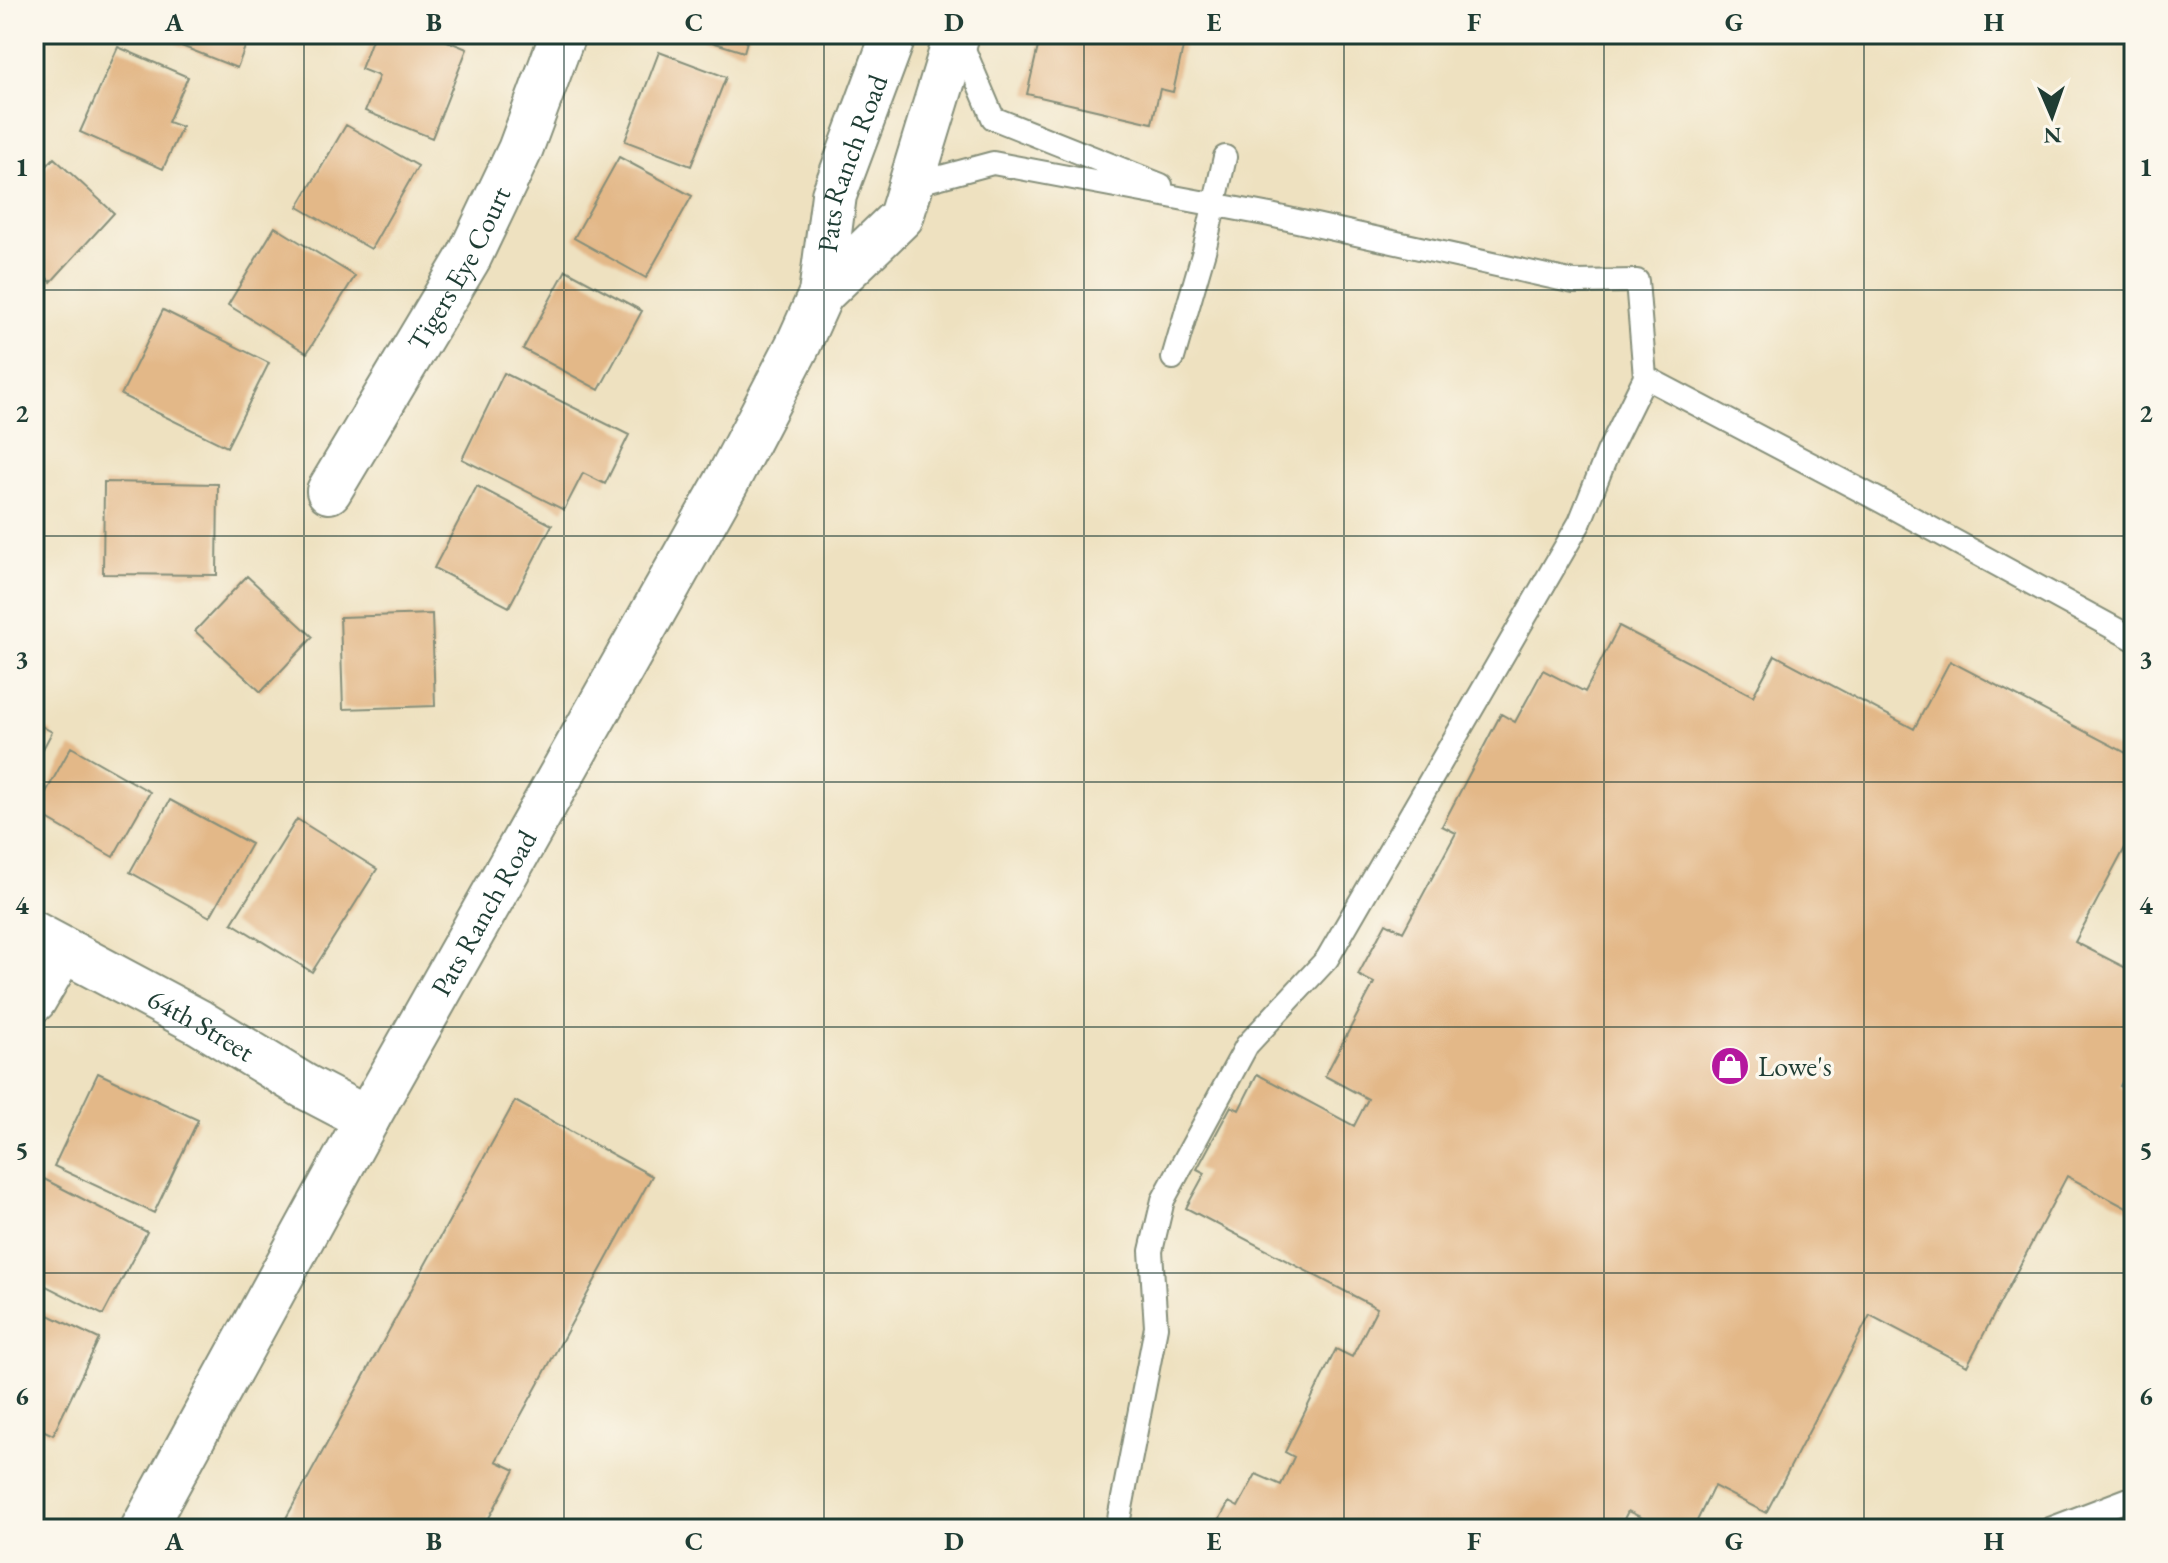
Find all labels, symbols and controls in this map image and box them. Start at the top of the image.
text: A [164,5,184,39]
text: B [426,5,442,39]
text: C [685,5,703,39]
text: D [944,5,964,39]
text: E [1207,5,1222,39]
text: F [1467,5,1481,39]
text: G [1725,5,1744,39]
text: H [1984,5,2005,39]
street label: Pats Ranch Road [809,69,896,254]
north arrow [2012,76,2092,156]
text: N [2043,121,2062,150]
text: 1 [15,150,29,184]
text: 1 [2139,150,2153,184]
street label: Tigers Eye Court [399,180,518,357]
text: 2 [15,396,29,430]
text: 2 [2139,396,2153,430]
text: 3 [15,642,29,676]
text: 3 [2139,642,2153,676]
street label: Pats Ranch Road [422,823,545,1002]
text: 4 [15,888,29,922]
text: 4 [2139,888,2153,922]
street label: 64th Street [141,980,261,1070]
shop icon: Lowe's [1709,1045,1751,1087]
place label: Lowe's [1758,1048,1832,1084]
text: 5 [15,1133,29,1167]
text: 5 [2139,1133,2153,1167]
text: 6 [15,1379,29,1413]
text: 6 [2139,1379,2153,1413]
text: A [164,1524,184,1558]
text: B [426,1524,442,1558]
text: C [685,1524,703,1558]
text: D [944,1524,964,1558]
text: E [1207,1524,1222,1558]
text: F [1467,1524,1481,1558]
text: G [1725,1524,1744,1558]
text: H [1984,1524,2005,1558]

